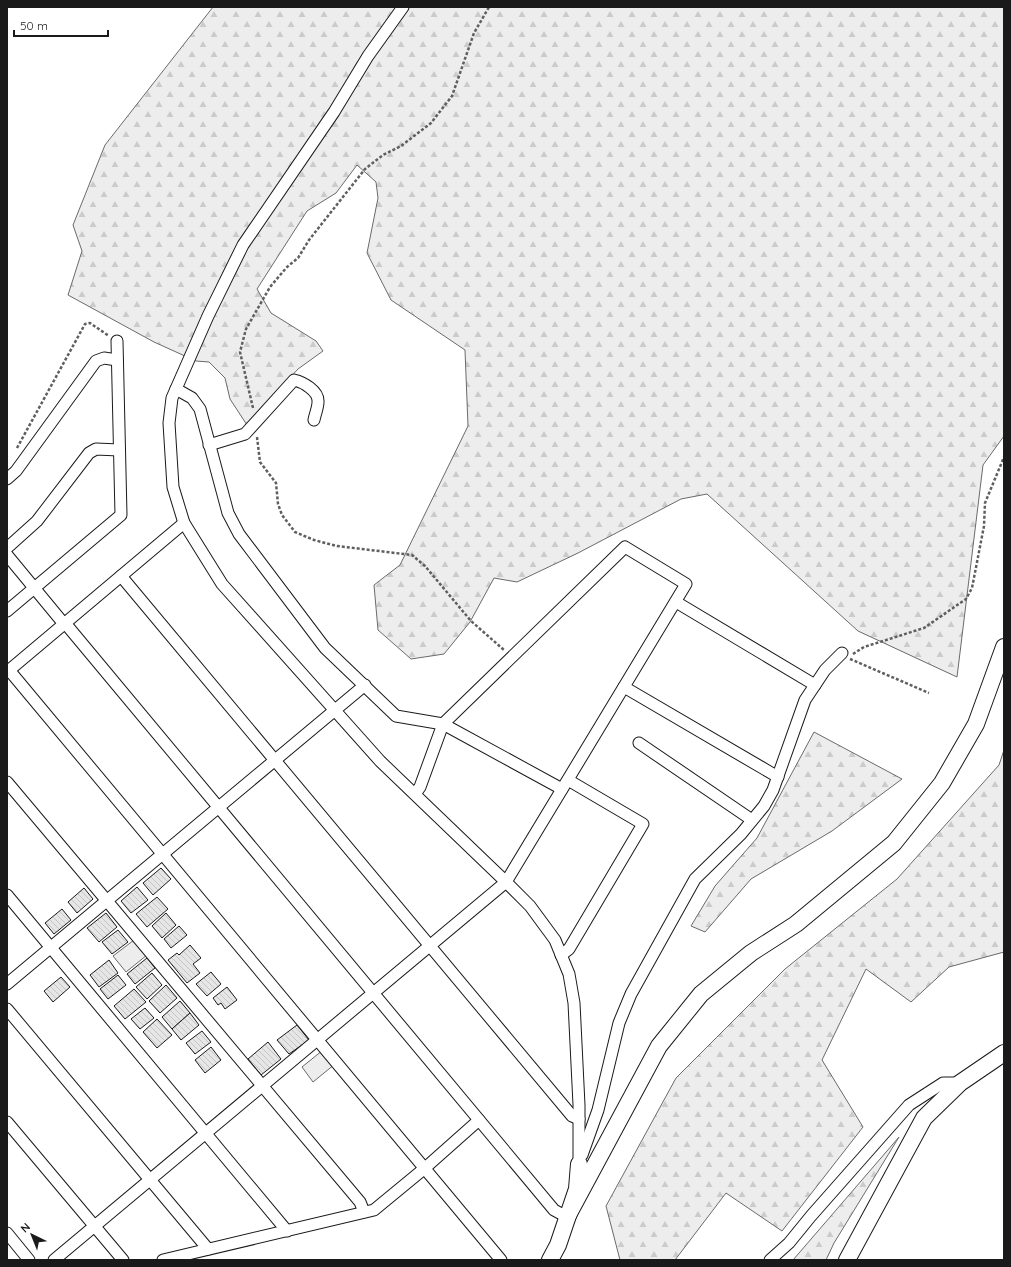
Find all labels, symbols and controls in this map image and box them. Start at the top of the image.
scale bar [14,12,108,38]
text: 50 m [20,18,48,33]
north arrow [12,1215,52,1255]
text: N [17,1220,33,1236]

